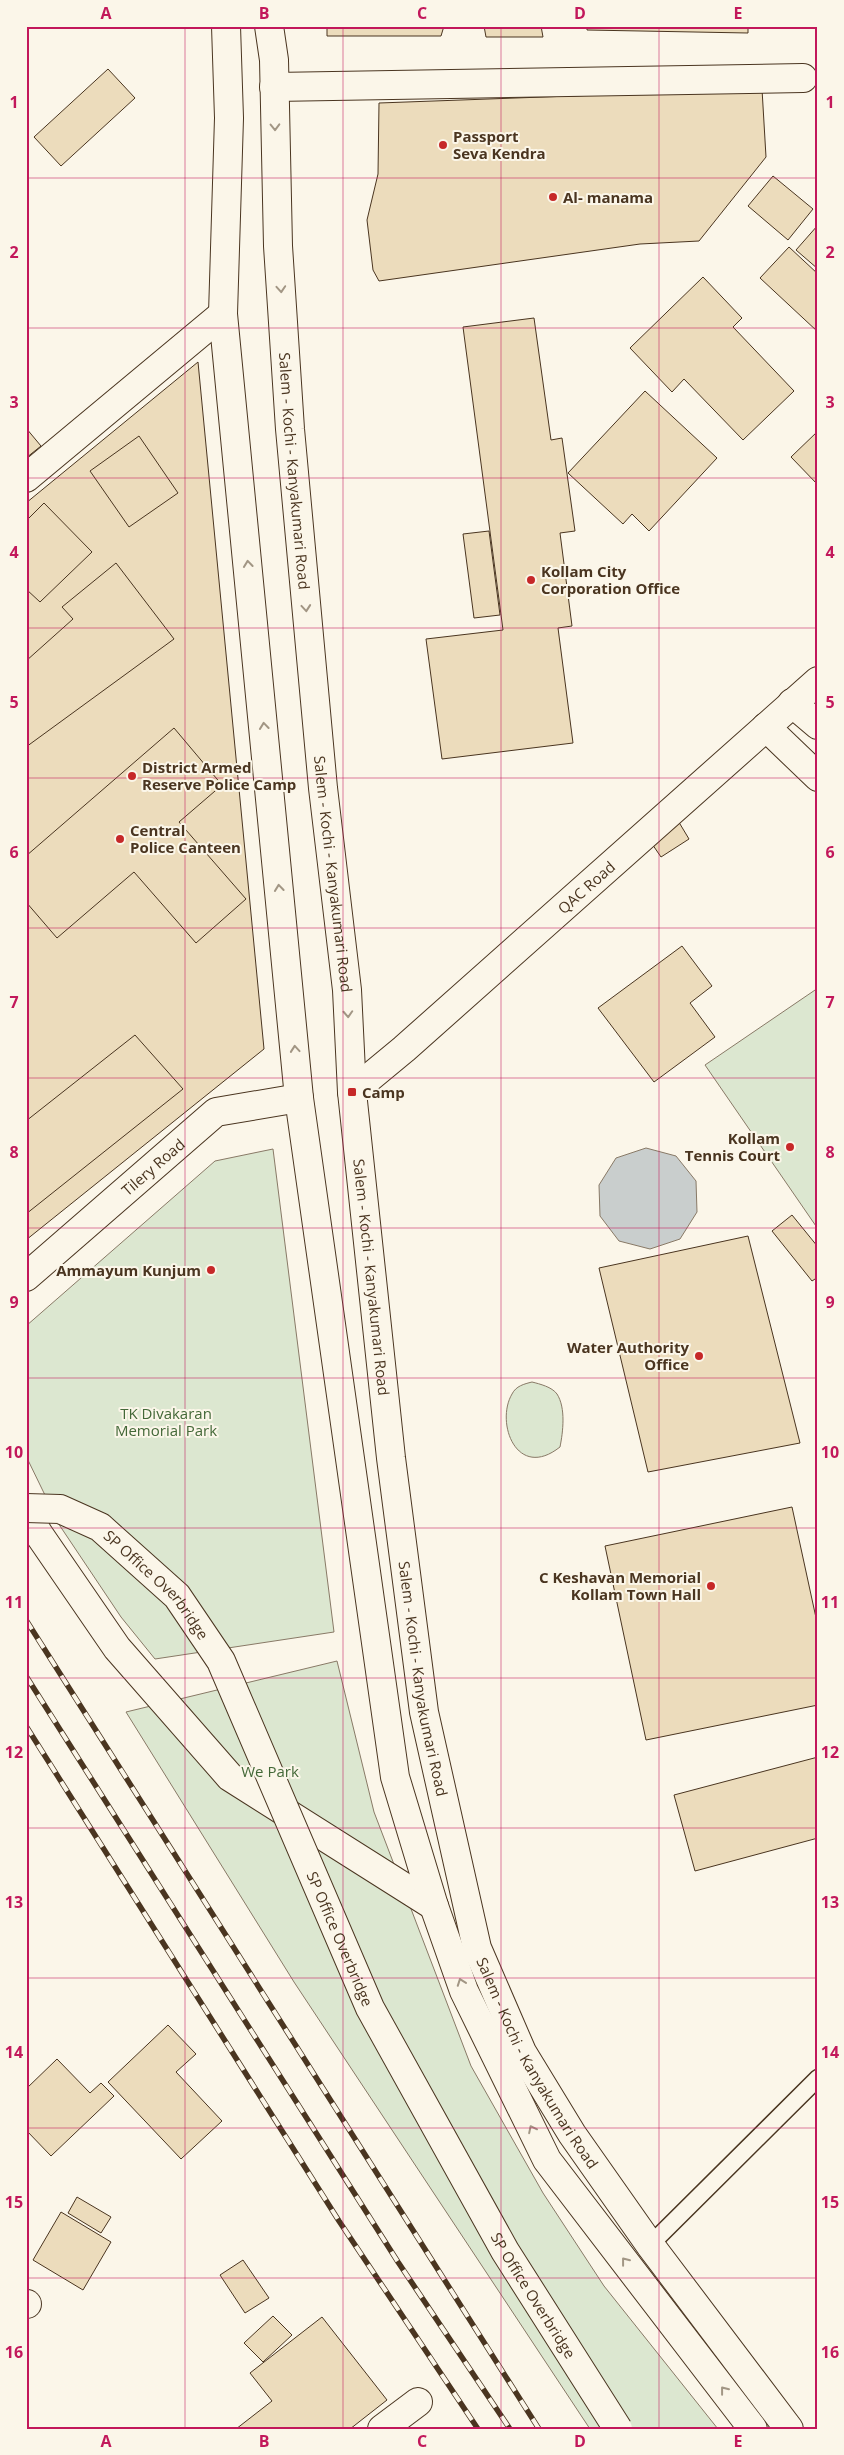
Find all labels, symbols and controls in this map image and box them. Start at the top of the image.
text: A [100,2,112,24]
text: B [259,2,269,24]
text: C [417,2,427,24]
text: D [574,2,586,24]
text: E [734,2,743,24]
text: 1 [9,91,19,113]
text: 1 [825,91,835,113]
one-way arrow [270,124,280,131]
place label: Passport Seva Kendra [453,126,546,163]
marker: Passport Seva Kendra [437,139,449,151]
place label: Al- manama [563,187,653,207]
marker: Al- manama [547,191,559,203]
text: 2 [9,241,19,263]
text: 2 [825,241,835,263]
one-way arrow [275,286,286,294]
street label: Salem - Kochi - Kanyakumari Road [275,352,315,590]
text: 3 [9,391,19,413]
text: 3 [825,391,835,413]
text: 4 [9,541,19,563]
text: 4 [825,541,835,563]
one-way arrow [243,560,254,568]
place label: Kollam City Corporation Office [541,561,680,598]
marker: Kollam City Corporation Office [525,574,537,586]
one-way arrow [301,605,312,613]
text: 5 [9,691,19,713]
text: 5 [825,691,835,713]
one-way arrow [258,722,269,730]
street label: Salem - Kochi - Kanyakumari Road [310,755,357,993]
place label: District Armed Reserve Police Camp [142,757,296,794]
marker: District Armed Reserve Police Camp [126,770,138,782]
place label: Central Police Canteen [130,820,241,857]
marker: Central Police Canteen [114,833,126,845]
text: 6 [9,841,19,863]
text: 6 [825,841,835,863]
street label: QAC Road [553,856,619,918]
one-way arrow [274,883,285,891]
text: 7 [9,991,19,1013]
text: 7 [825,991,835,1013]
one-way arrow [343,1010,353,1018]
one-way arrow [289,1045,300,1053]
place label: Camp [362,1082,405,1102]
marker: Camp [346,1086,358,1098]
place label: Kollam Tennis Court [685,1128,780,1165]
street label: Tilery Road [117,1134,189,1200]
text: 8 [9,1141,19,1163]
marker: Kollam Tennis Court [784,1141,796,1153]
text: 8 [825,1141,835,1163]
street label: Salem - Kochi - Kanyakumari Road [349,1158,394,1396]
place label: Ammayum Kunjum [56,1260,201,1280]
marker: Ammayum Kunjum [205,1264,217,1276]
text: 9 [9,1291,19,1313]
text: 9 [825,1291,835,1313]
place label: Water Authority Office [567,1337,689,1374]
marker: Water Authority Office [693,1350,705,1362]
park label: TK Divakaran Memorial Park [115,1403,217,1440]
text: 10 [5,1441,23,1463]
text: 10 [821,1441,839,1463]
street label: SP Office Overbridge [100,1525,213,1643]
street label: Salem - Kochi - Kanyakumari Road [394,1560,453,1798]
place label: C Keshavan Memorial Kollam Town Hall [539,1567,701,1604]
marker: C Keshavan Memorial Kollam Town Hall [705,1580,717,1592]
text: 11 [5,1591,23,1613]
text: 11 [821,1591,839,1613]
text: 12 [5,1741,23,1763]
text: 12 [821,1741,839,1763]
park label: We Park [241,1761,299,1781]
street label: SP Office Overbridge [302,1868,378,2009]
text: 13 [5,1891,23,1913]
text: 13 [821,1891,839,1913]
street label: Salem - Kochi - Kanyakumari Road [472,1954,603,2172]
one-way arrow [457,1979,467,1987]
text: 14 [5,2041,23,2063]
text: 14 [821,2041,839,2063]
one-way arrow [527,2125,538,2134]
text: 15 [5,2191,23,2213]
text: 15 [821,2191,839,2213]
street label: SP Office Overbridge [487,2229,580,2362]
one-way arrow [622,2258,630,2267]
text: 16 [5,2341,23,2363]
text: 16 [821,2341,839,2363]
one-way arrow [721,2386,730,2396]
text: A [100,2430,112,2452]
text: B [259,2430,269,2452]
text: C [417,2430,427,2452]
text: D [574,2430,586,2452]
text: E [734,2430,743,2452]

